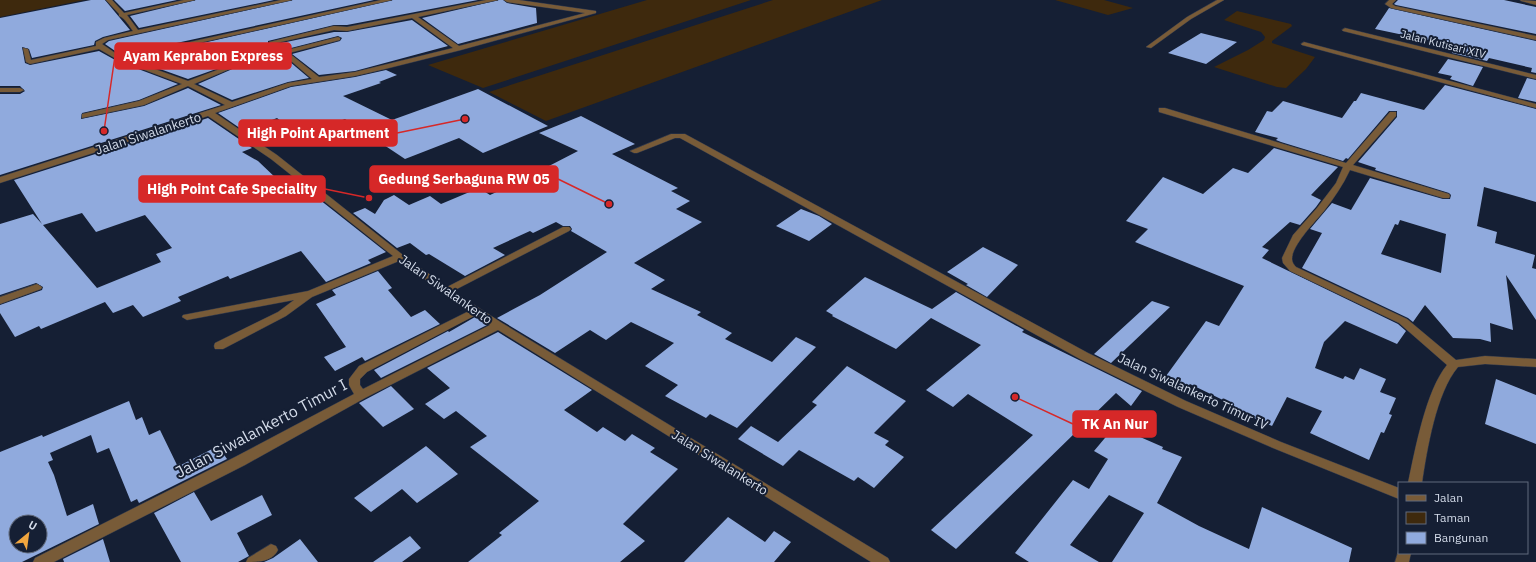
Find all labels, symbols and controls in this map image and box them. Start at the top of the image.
street label: Jalan Kutisari XIV [1399,27,1487,61]
callout: Ayam Keprabon Express [115,43,291,69]
text: Ayam Keprabon Express [123,47,283,65]
street label: Jalan Siwalankerto [93,108,203,159]
callout: High Point Apartment [239,120,397,146]
text: High Point Apartment [247,124,389,142]
callout: Gedung Serbaguna RW 05 [370,166,558,192]
text: Gedung Serbaguna RW 05 [378,170,550,188]
callout: High Point Cafe Speciality [139,176,325,202]
text: High Point Cafe Speciality [147,180,318,198]
street label: Jalan Siwalankerto [396,251,496,328]
street label: Jalan Siwalankerto Timur IV [1115,349,1271,434]
street label: Jalan Siwalankerto Timur I [172,374,350,482]
callout: TK An Nur [1073,411,1156,437]
text: TK An Nur [1082,415,1149,433]
street label: Jalan Siwalankerto [668,426,771,499]
legend [1398,482,1528,554]
text: Jalan [1434,490,1463,505]
text: Taman [1434,510,1470,525]
north arrow [8,514,48,554]
text: U [26,517,40,533]
text: Bangunan [1434,530,1488,545]

